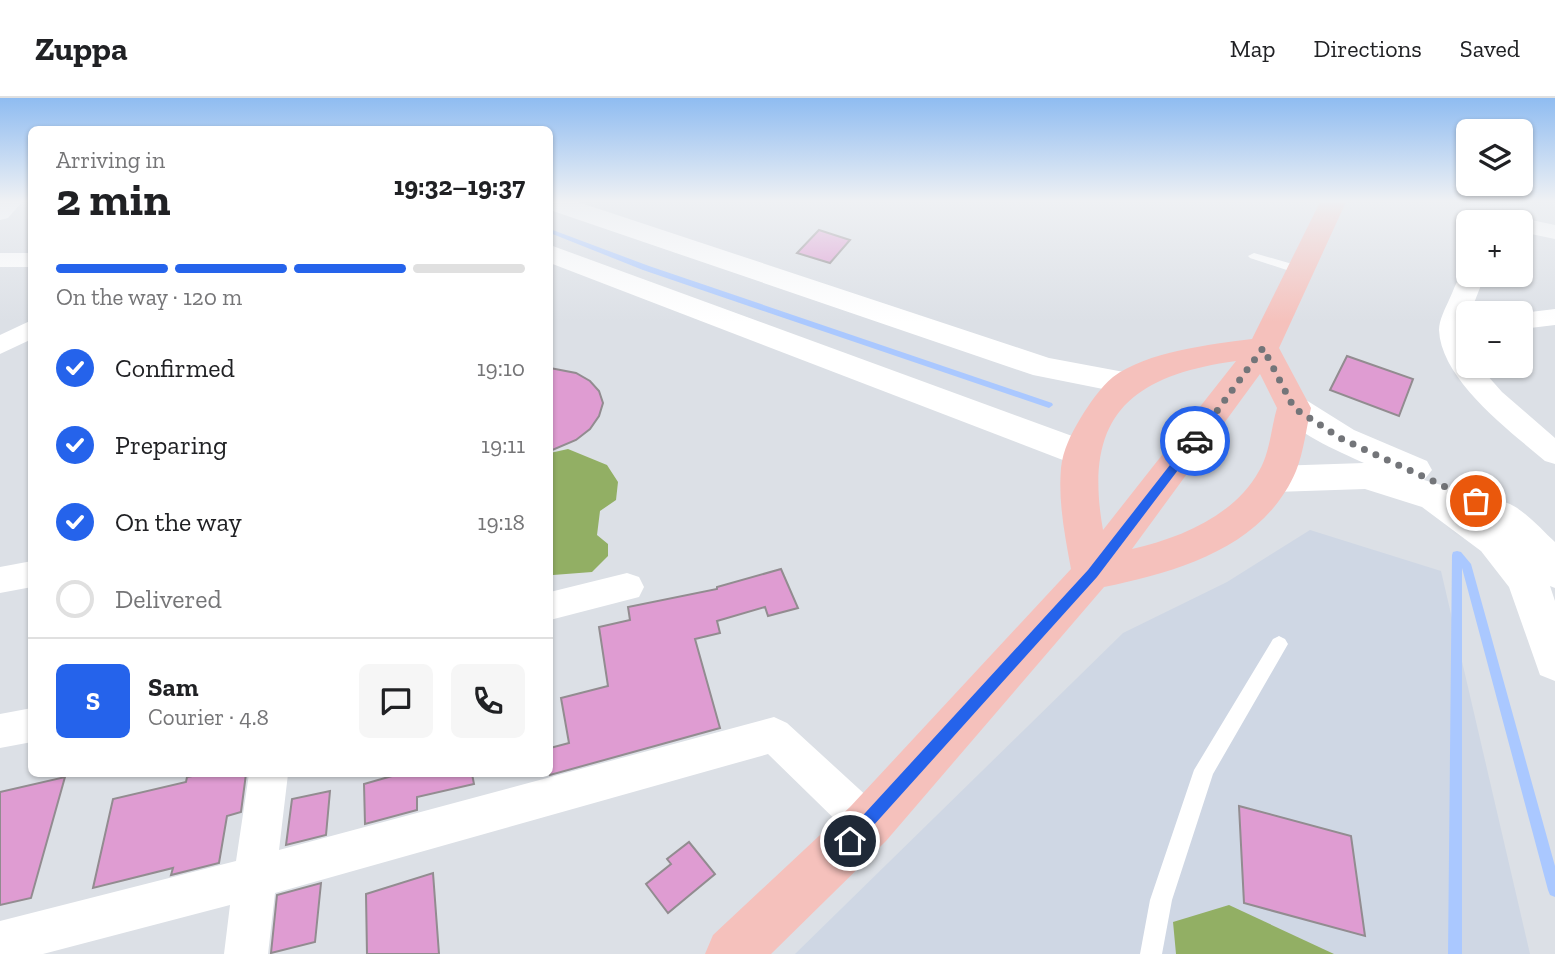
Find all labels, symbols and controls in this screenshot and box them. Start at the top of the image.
text: Zuppa [35,29,128,68]
text: Map [1230,34,1276,63]
text: Directions [1314,34,1422,63]
text: Saved [1460,34,1520,63]
map controls [1456,119,1533,378]
button: layers [1456,119,1533,196]
text: Arriving in [56,146,165,174]
text: 19:32–19:37 [394,170,525,202]
text: 2 min [56,172,171,227]
button: + [1456,210,1533,287]
text: On the way · 120 m [56,283,242,311]
button: − [1456,301,1533,378]
icon: check [56,349,94,387]
text: Confirmed [115,352,235,384]
text: 19:10 [477,354,525,382]
courier [1160,406,1230,476]
icon: car [1176,422,1214,460]
icon: check [56,426,94,464]
text: Preparing [115,429,227,461]
text: 19:11 [481,431,525,459]
pin [1446,471,1506,531]
icon: bag [1457,482,1495,520]
icon: check [56,503,94,541]
text: On the way [115,506,242,538]
text: 19:18 [478,508,525,536]
text: Delivered [115,583,222,615]
button: chat [359,664,433,738]
button: phone [451,664,525,738]
text: Sam [148,671,198,703]
text: S [86,685,100,717]
text: Courier · 4.8 [148,703,269,731]
pin [820,811,880,871]
icon: home [831,822,869,860]

